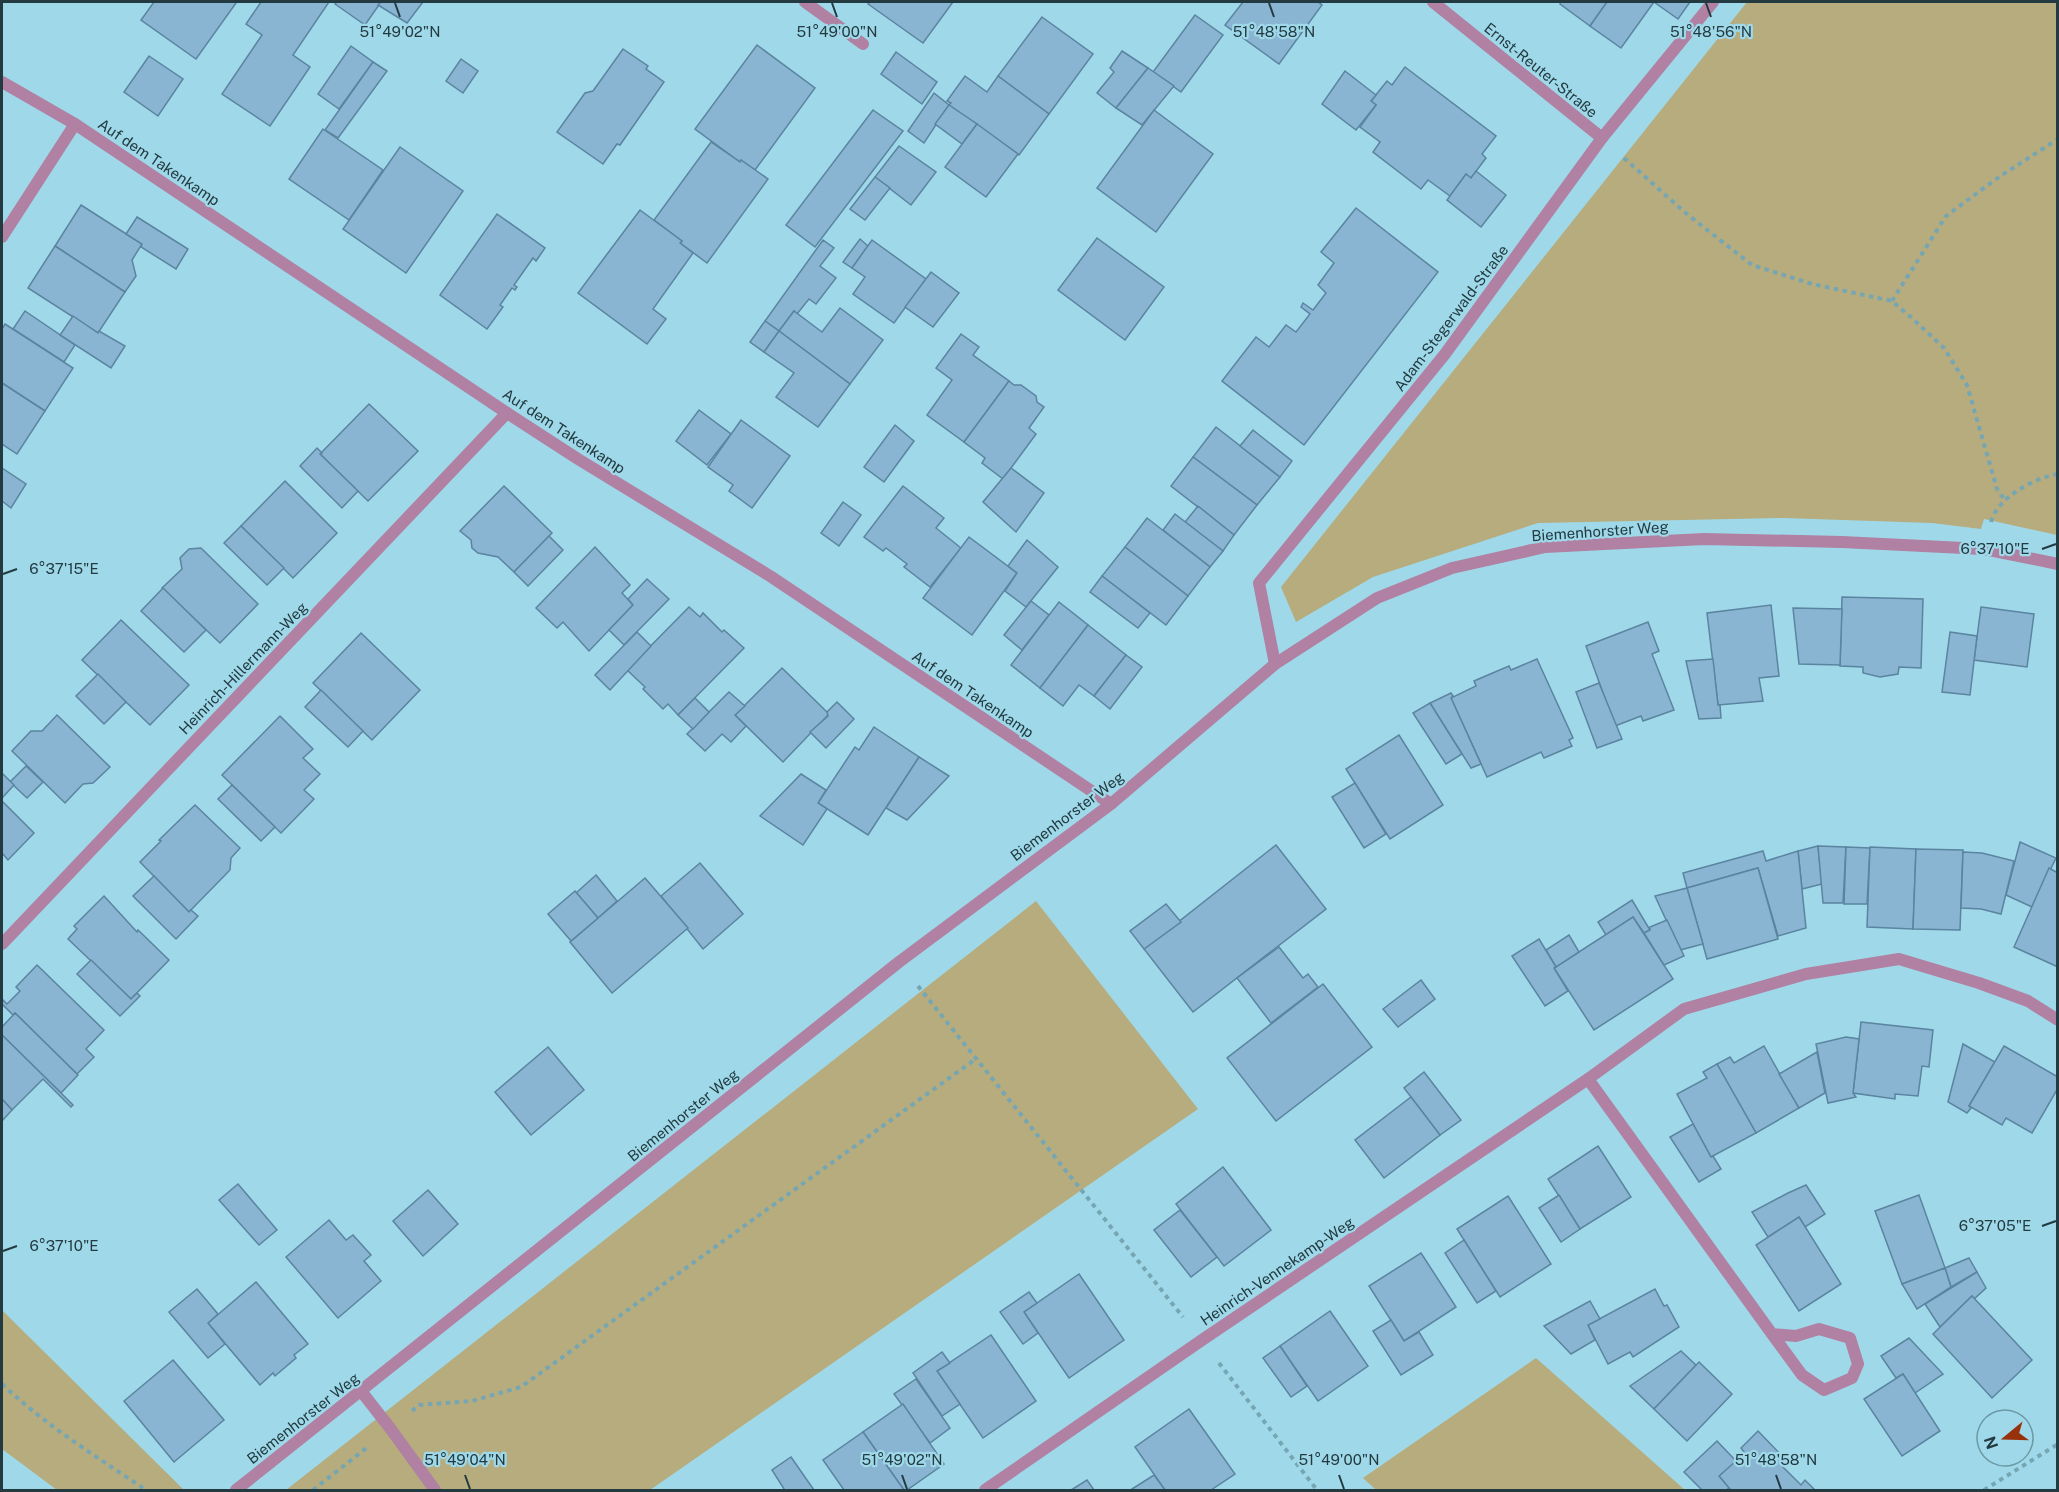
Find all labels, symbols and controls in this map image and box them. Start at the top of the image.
street label: Ernst-Reuter-Straße [1481,19,1601,121]
text: 51°49'02"N [360,23,440,40]
text: 51°49'00"N [796,23,878,40]
text: 51°48'58"N [1233,23,1315,40]
text: 51°48'56"N [1670,23,1752,40]
street label: Auf dem Takenkamp [95,115,223,209]
street label: Adam-Stegerwald-Straße [1390,242,1512,394]
street label: Auf dem Takenkamp [500,385,628,477]
street label: Biemenhorster Weg [1531,518,1669,544]
text: 6°37'10"E [1960,540,2030,557]
text: 6°37'15"E [29,560,99,577]
street label: Heinrich-Hillermann-Weg [175,598,311,738]
street label: Auf dem Takenkamp [909,647,1037,741]
street label: Biemenhorster Weg [1007,768,1127,864]
street label: Biemenhorster Weg [624,1065,742,1165]
street label: Heinrich-Vennekamp-Weg [1197,1213,1357,1329]
text: 6°37'05"E [1959,1217,2031,1234]
text: 6°37'10"E [29,1237,99,1254]
street label: Biemenhorster Weg [244,1369,362,1467]
north arrow [1975,1408,2035,1468]
text: N [1980,1434,2002,1452]
text: 51°49'04"N [424,1451,506,1468]
text: 51°49'02"N [862,1451,942,1468]
text: 51°49'00"N [1298,1451,1380,1468]
text: 51°48'58"N [1735,1451,1817,1468]

